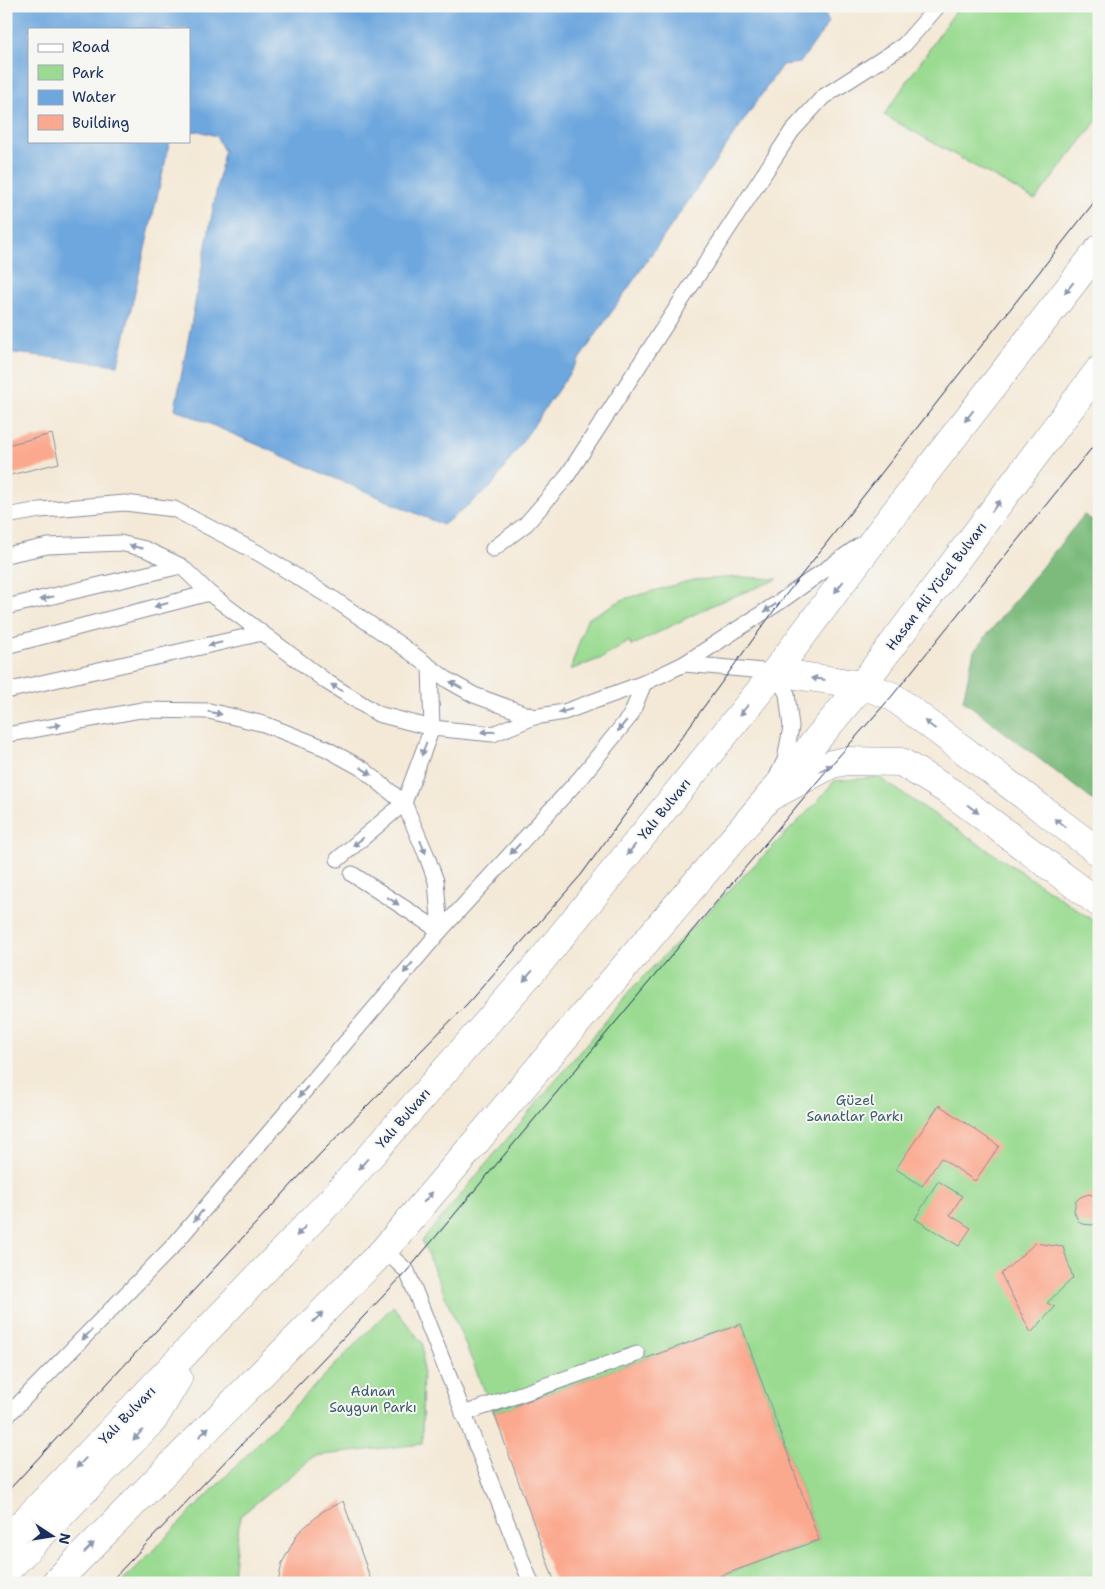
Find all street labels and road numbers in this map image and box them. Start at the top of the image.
street label: Hasan Ali Yücel Bulvarı [882,518,990,654]
street label: Yalı Bulvarı [634,774,694,844]
street label: Yalı Bulvarı [372,1084,434,1152]
street label: Yalı Bulvarı [95,1382,159,1448]

